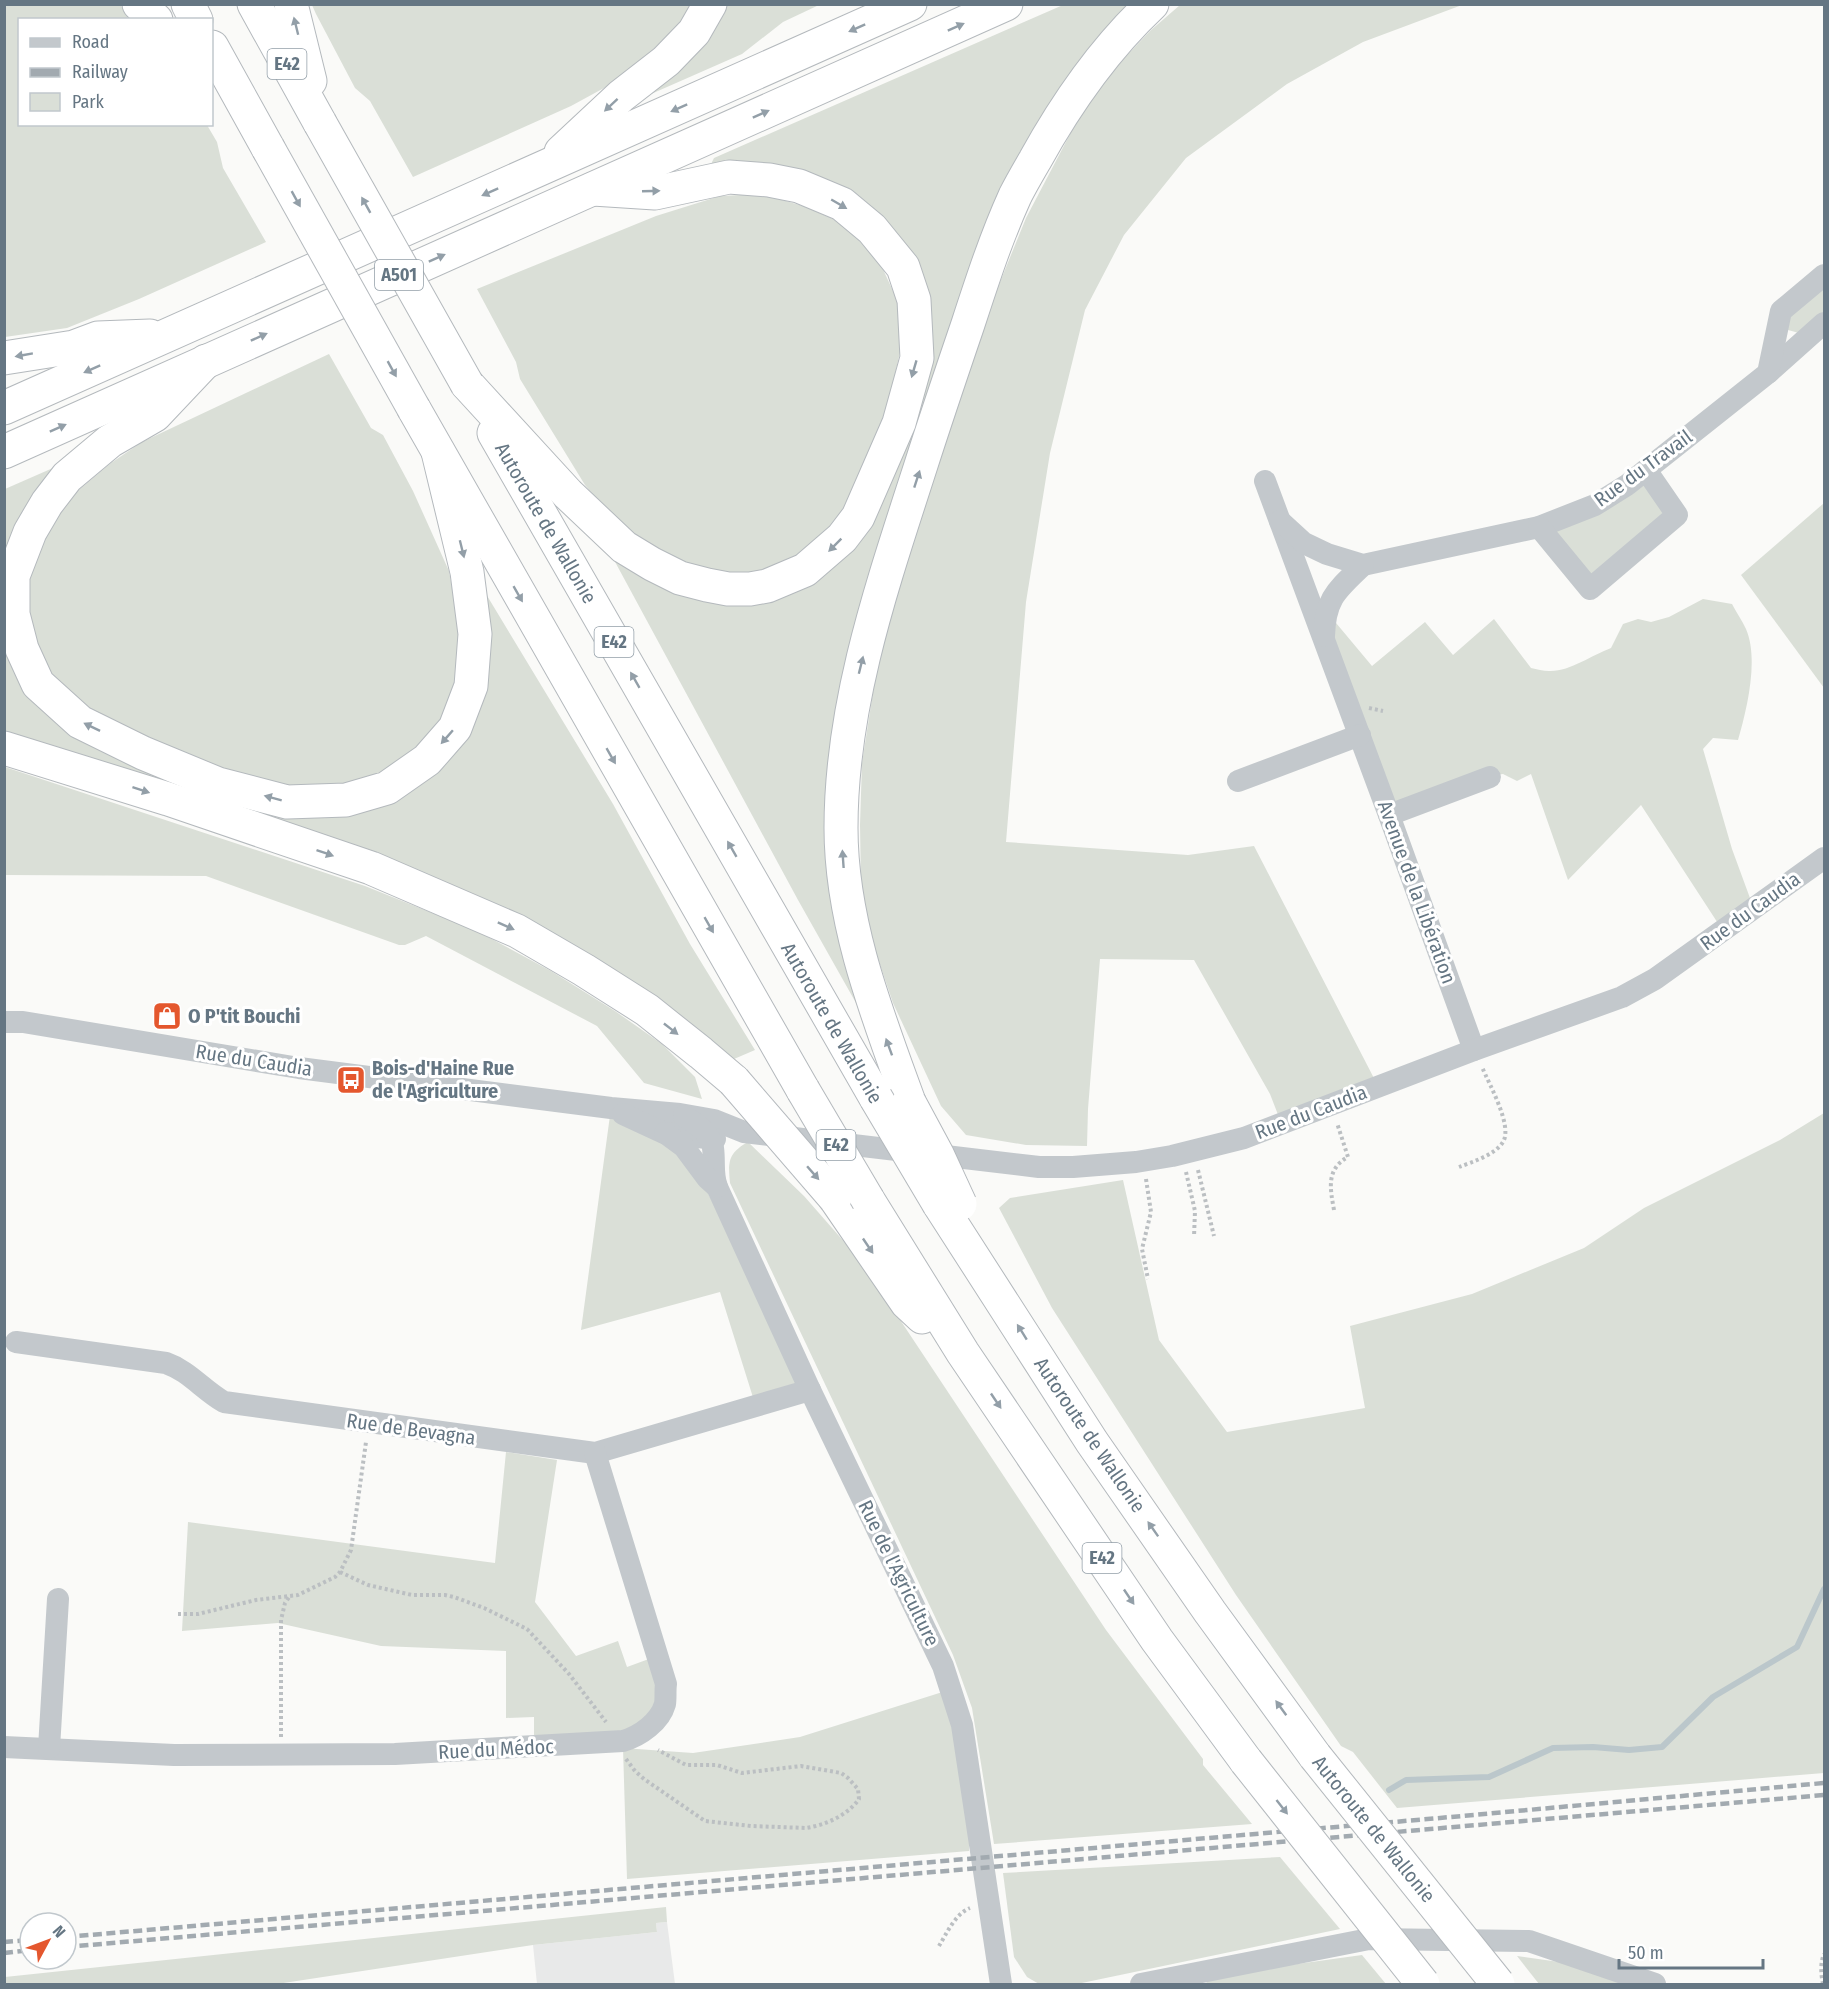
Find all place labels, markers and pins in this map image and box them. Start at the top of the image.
shop icon: O P'tit Bouchi [151,1000,183,1032]
place label: O P'tit Bouchi [188,1004,300,1028]
place label: Bois-d'Haine Rue de l'Agriculture [372,1056,514,1103]
bus stop icon: Bois-d'Haine Rue de l'Agriculture [335,1064,367,1096]

